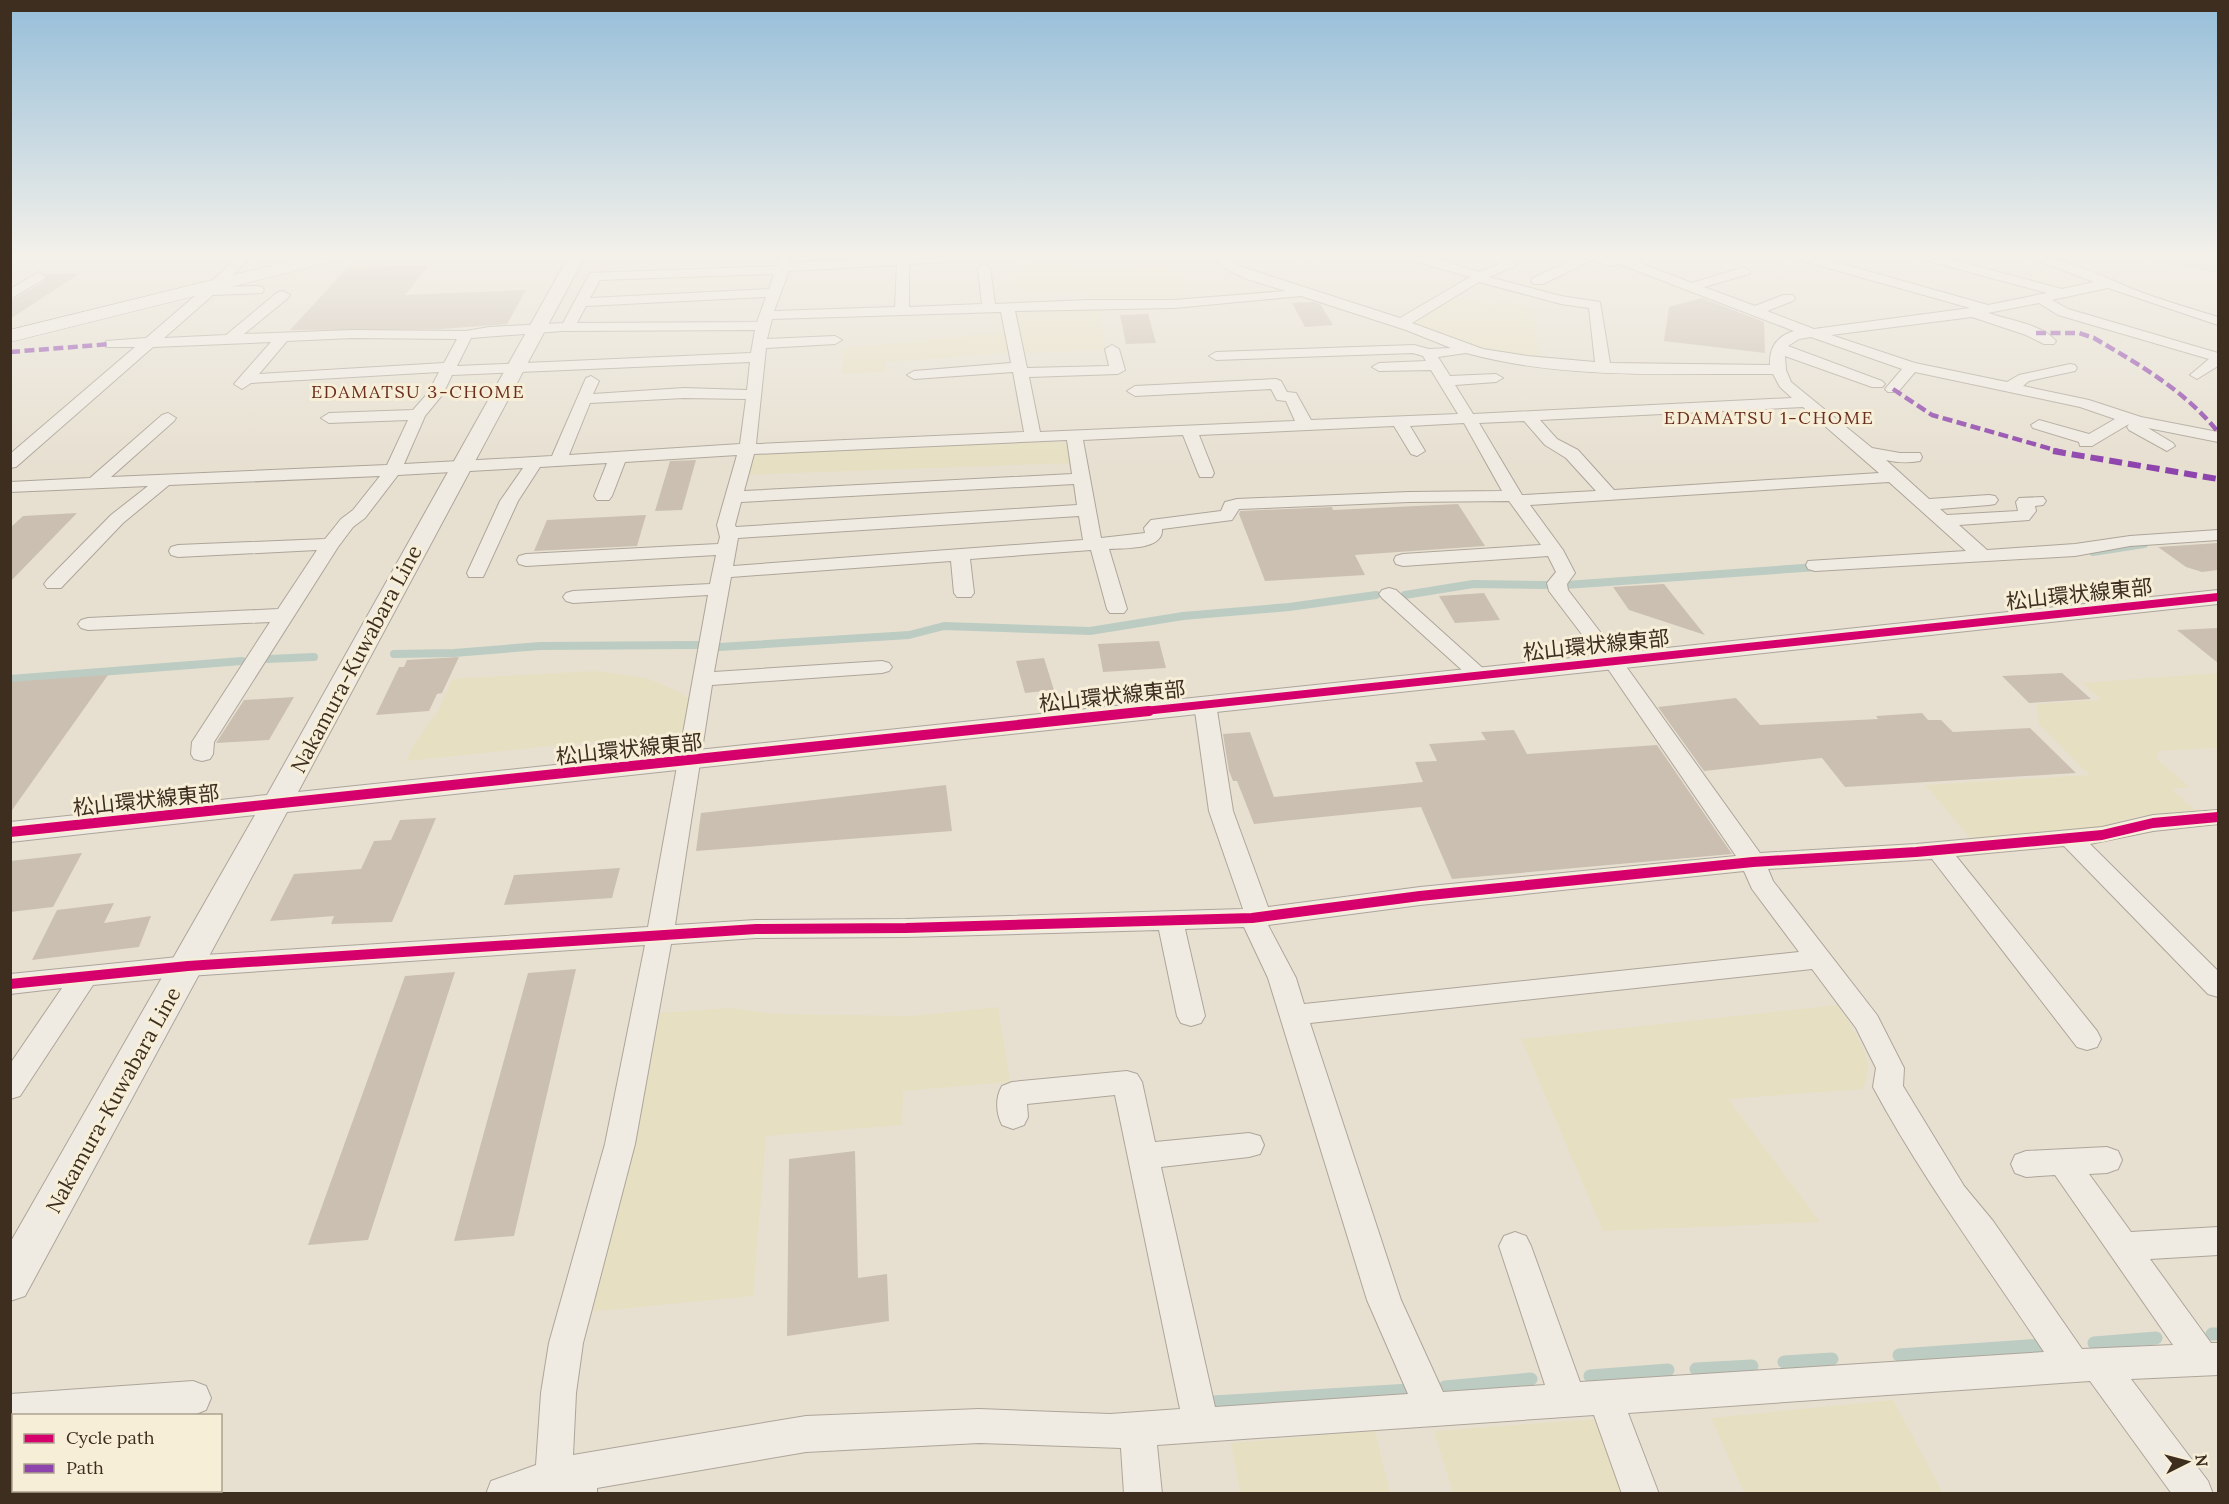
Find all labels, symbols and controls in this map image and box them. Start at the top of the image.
district label: EDAMATSU 3-CHOME [311,380,525,403]
district label: EDAMATSU 1-CHOME [1664,406,1874,429]
street label: Nakamura-Kuwabara Line [284,540,428,778]
street label: 松山環状線東部 [2004,573,2154,615]
street label: 松山環状線東部 [1521,624,1671,666]
street label: 松山環状線東部 [1037,675,1187,717]
street label: 松山環状線東部 [554,728,704,770]
street label: 松山環状線東部 [71,779,221,821]
street label: Nakamura-Kuwabara Line [40,982,186,1218]
legend [12,1414,222,1492]
text: Cycle path [66,1426,155,1449]
north arrow [2157,1432,2217,1492]
text: N [2191,1453,2213,1468]
text: Path [66,1456,104,1479]

